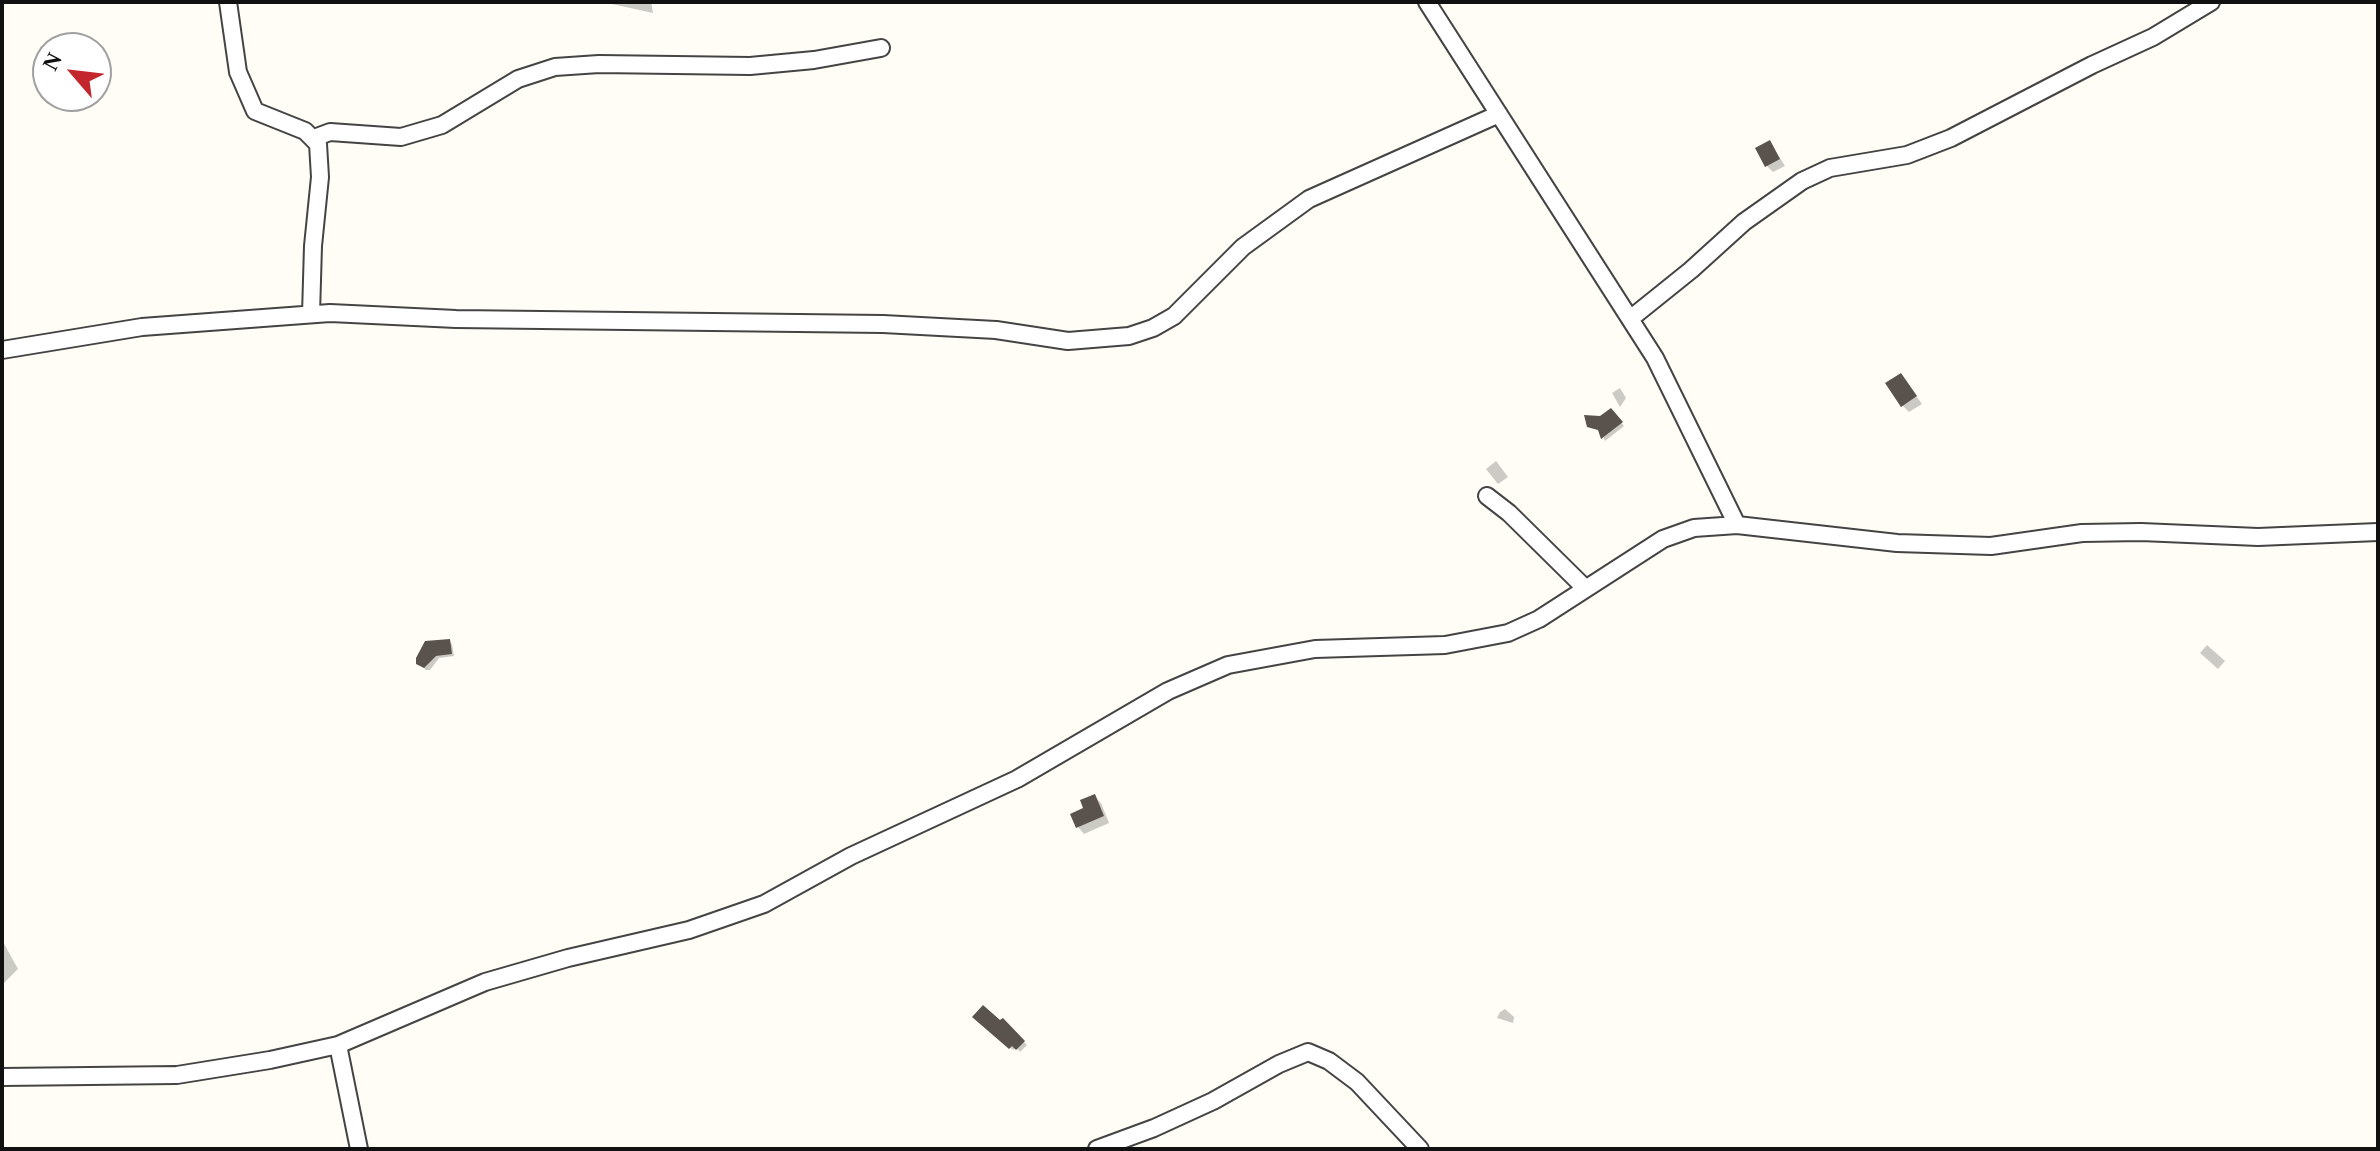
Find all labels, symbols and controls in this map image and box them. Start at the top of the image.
north arrow [32,32,112,112]
text: N [37,49,67,74]

